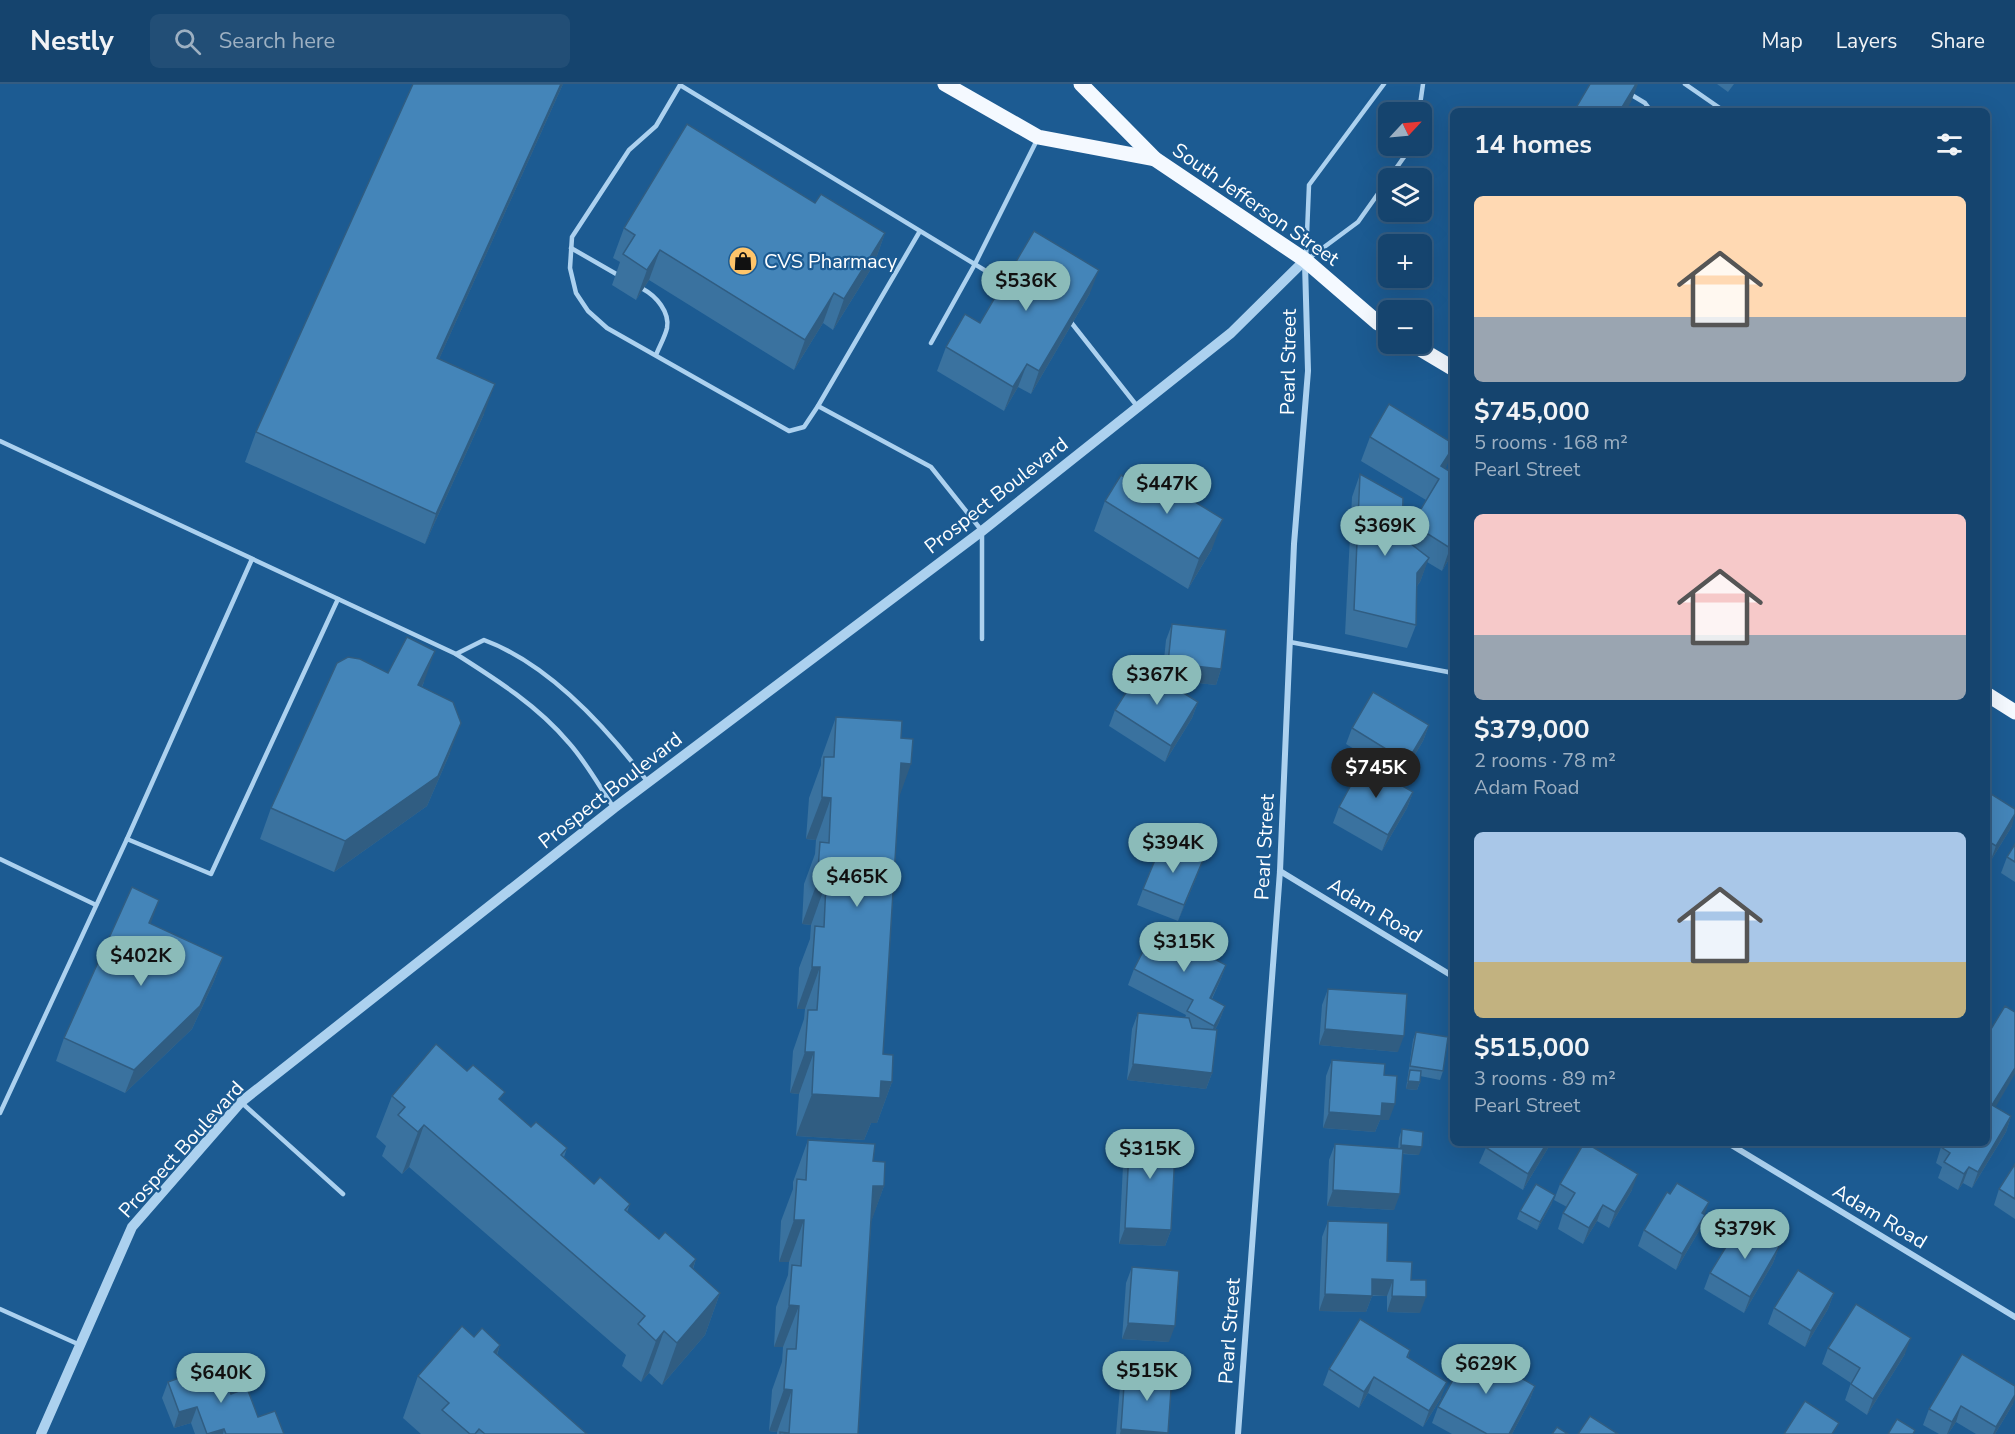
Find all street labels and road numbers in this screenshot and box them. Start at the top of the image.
street label: South Jefferson Street [1167,137,1345,273]
street label: Pearl Street [1274,308,1303,415]
street label: Prospect Boulevard [919,431,1074,560]
street label: Prospect Boulevard [533,726,688,855]
street label: Pearl Street [1248,792,1281,901]
street label: Adam Road [1323,872,1427,949]
street label: Prospect Boulevard [113,1075,250,1224]
street label: Adam Road [1828,1178,1932,1255]
street label: Pearl Street [1212,1276,1247,1385]

